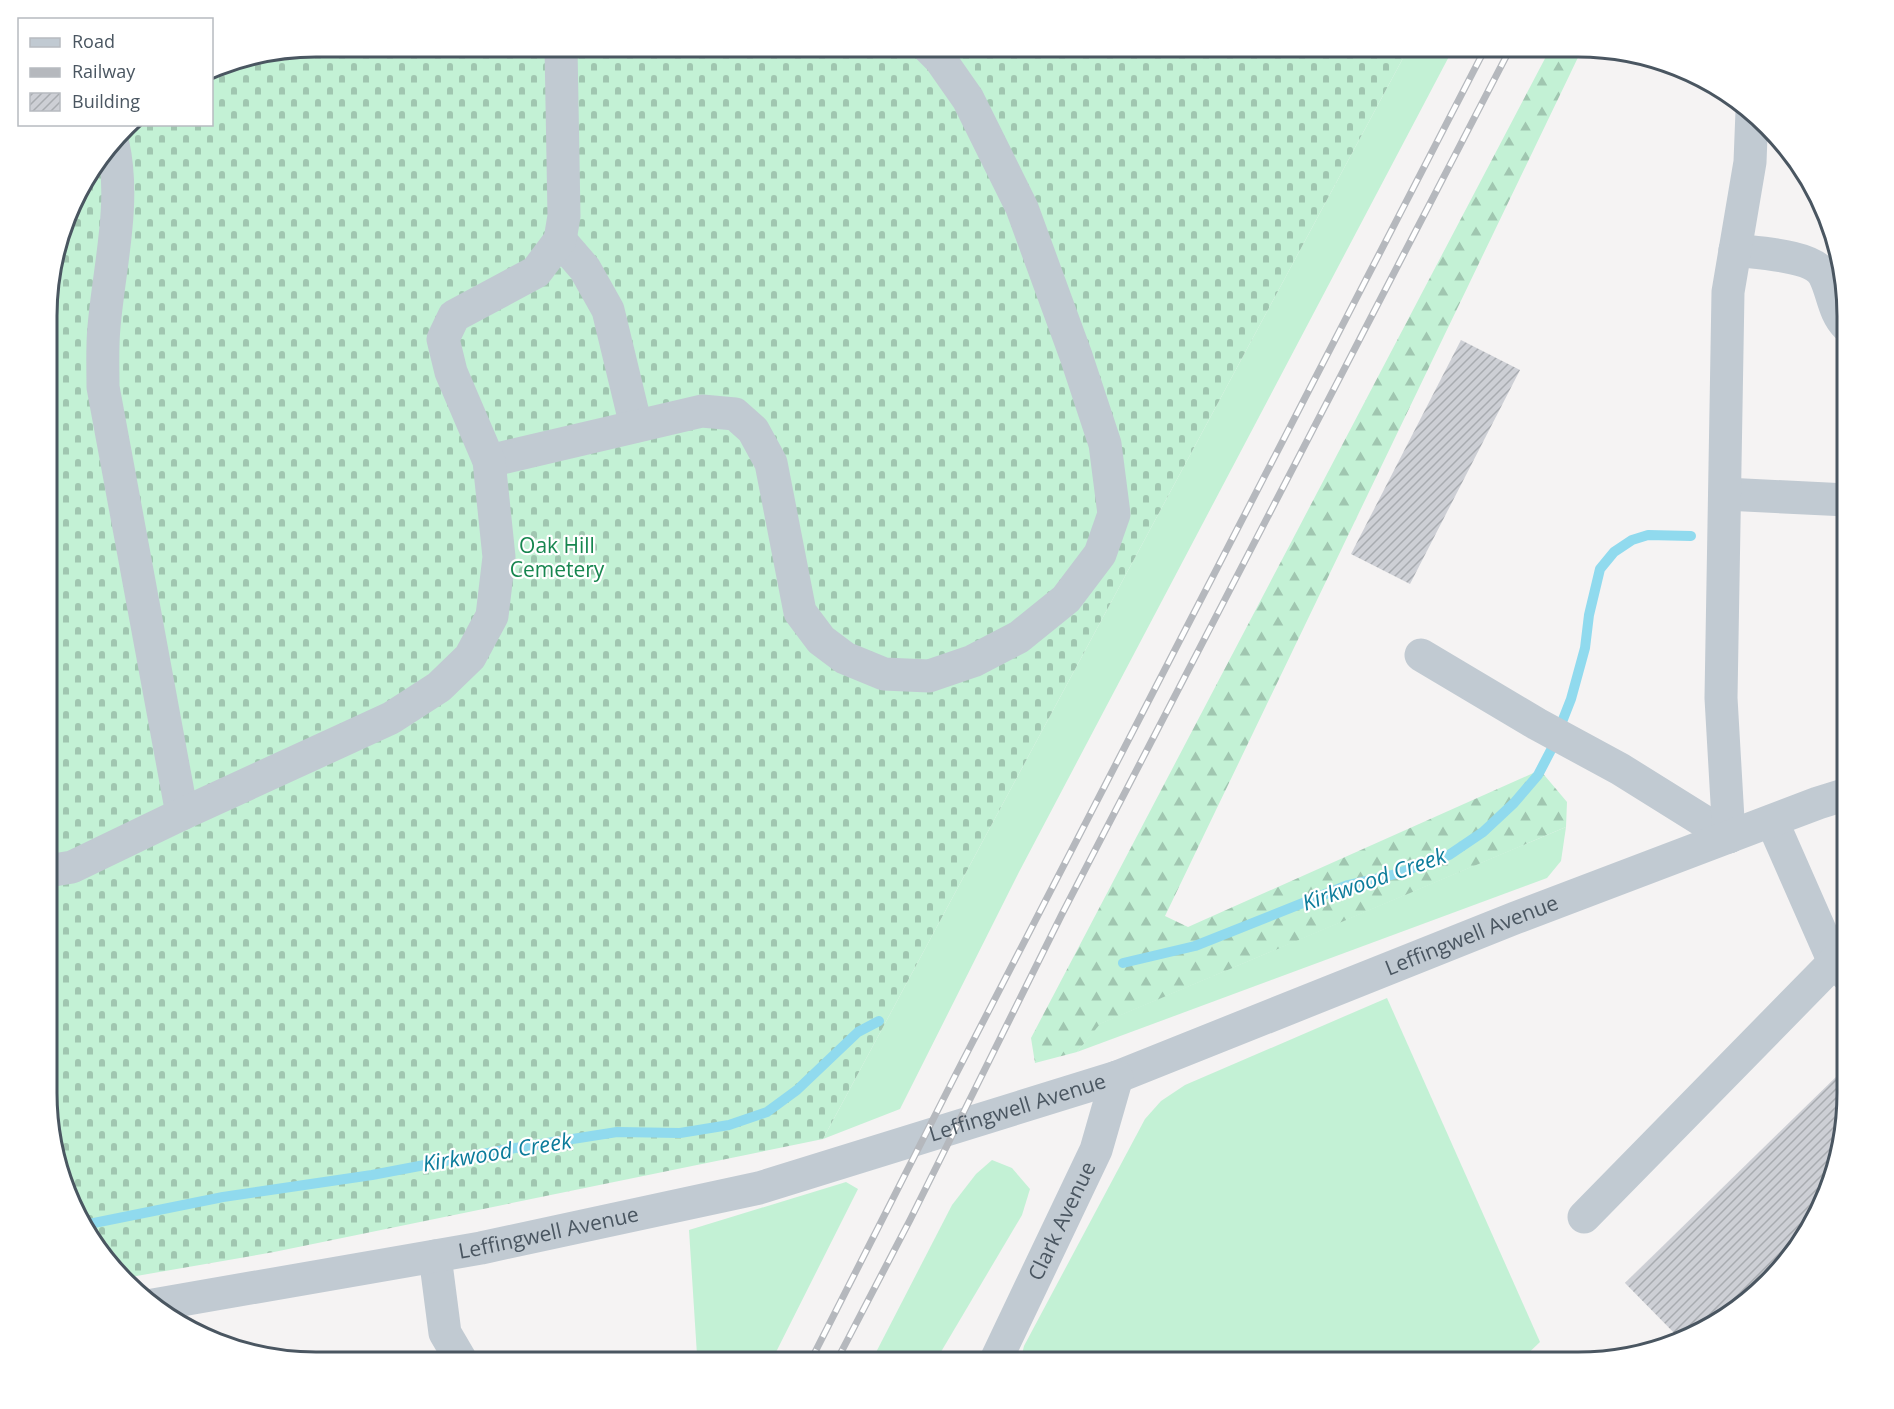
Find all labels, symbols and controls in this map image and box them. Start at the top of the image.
legend [18,18,213,126]
text: Road [72,29,115,53]
text: Railway [72,59,136,83]
text: Building [72,89,140,113]
park label: Oak Hill Cemetery [510,531,605,583]
water label: Kirkwood Creek [1298,839,1451,917]
street label: Leffingwell Avenue [1381,888,1562,981]
street label: Leffingwell Avenue [925,1066,1109,1147]
water label: Kirkwood Creek [420,1124,575,1178]
street label: Clark Avenue [1021,1157,1101,1285]
street label: Leffingwell Avenue [456,1199,641,1265]

